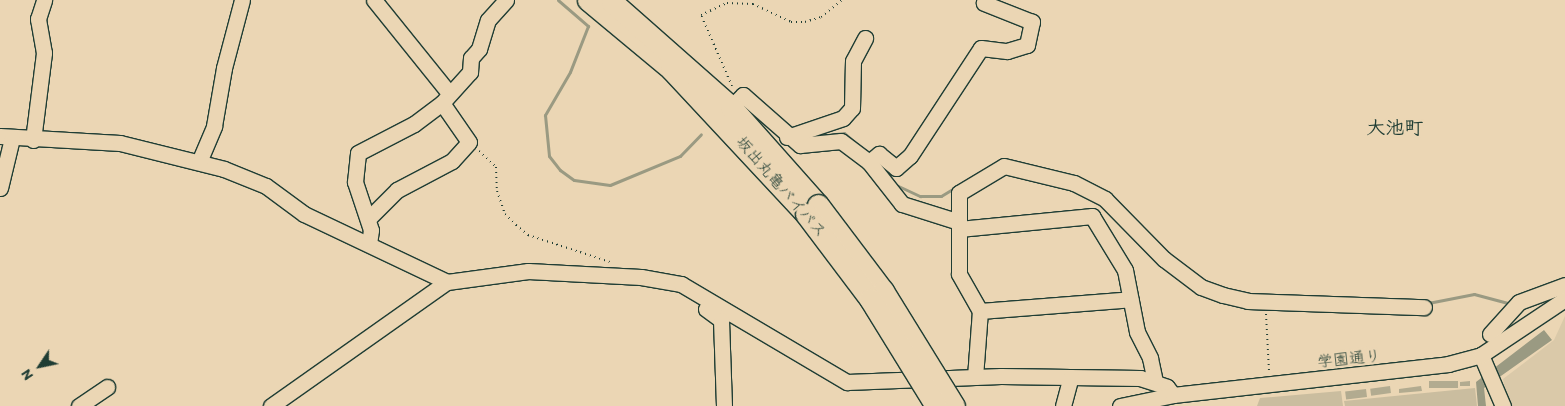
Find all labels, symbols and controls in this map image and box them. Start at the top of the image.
district label: 大池町 [1367,117,1423,139]
street label: 坂出丸亀バイパス [732,132,830,242]
north arrow [15,341,65,391]
street label: 学園通り [1316,346,1382,372]
text: N [17,366,37,383]

